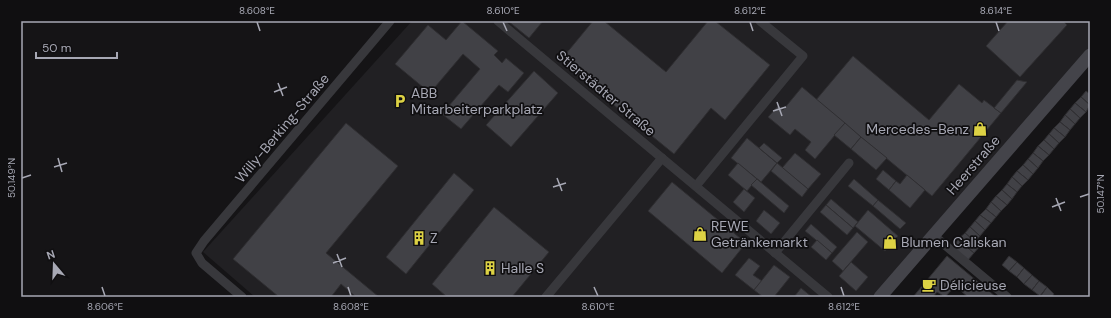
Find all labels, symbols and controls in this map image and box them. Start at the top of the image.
text: 8.608°E [239,4,275,17]
text: 8.610°E [486,4,520,17]
text: 8.612°E [734,4,766,17]
text: 8.614°E [980,4,1013,17]
scale bar [36,34,117,60]
text: 50 m [42,40,71,56]
street label: Stierstädter Straße [553,46,659,140]
street label: Willy-Berking-Straße [231,70,333,186]
place label: ABB Mitarbeiterparkplatz [411,84,543,118]
parking icon: ABB Mitarbeiterparkplatz [392,93,408,109]
place label: Mercedes-Benz [866,120,969,138]
shop icon: Mercedes-Benz [972,121,988,137]
street label: Heerstraße [942,132,1004,198]
text: 50.149°N [5,158,18,198]
text: 50.147°N [1094,174,1107,214]
place label: REWE Getränkemarkt [711,217,808,251]
shop icon: REWE Getränkemarkt [692,226,708,242]
place label: Z [430,229,438,247]
building icon: Z [411,230,427,246]
place label: Blumen Caliskan [901,233,1007,251]
shop icon: Blumen Caliskan [882,234,898,250]
north arrow [34,244,74,284]
text: N [45,247,57,262]
place label: Halle S [501,259,544,277]
building icon: Halle S [482,260,498,276]
place label: Délicieuse [940,276,1006,294]
cafe icon: Délicieuse [921,277,937,293]
text: 8.606°E [87,300,123,313]
text: 8.608°E [333,300,369,313]
text: 8.610°E [581,300,615,313]
text: 8.612°E [828,300,860,313]

